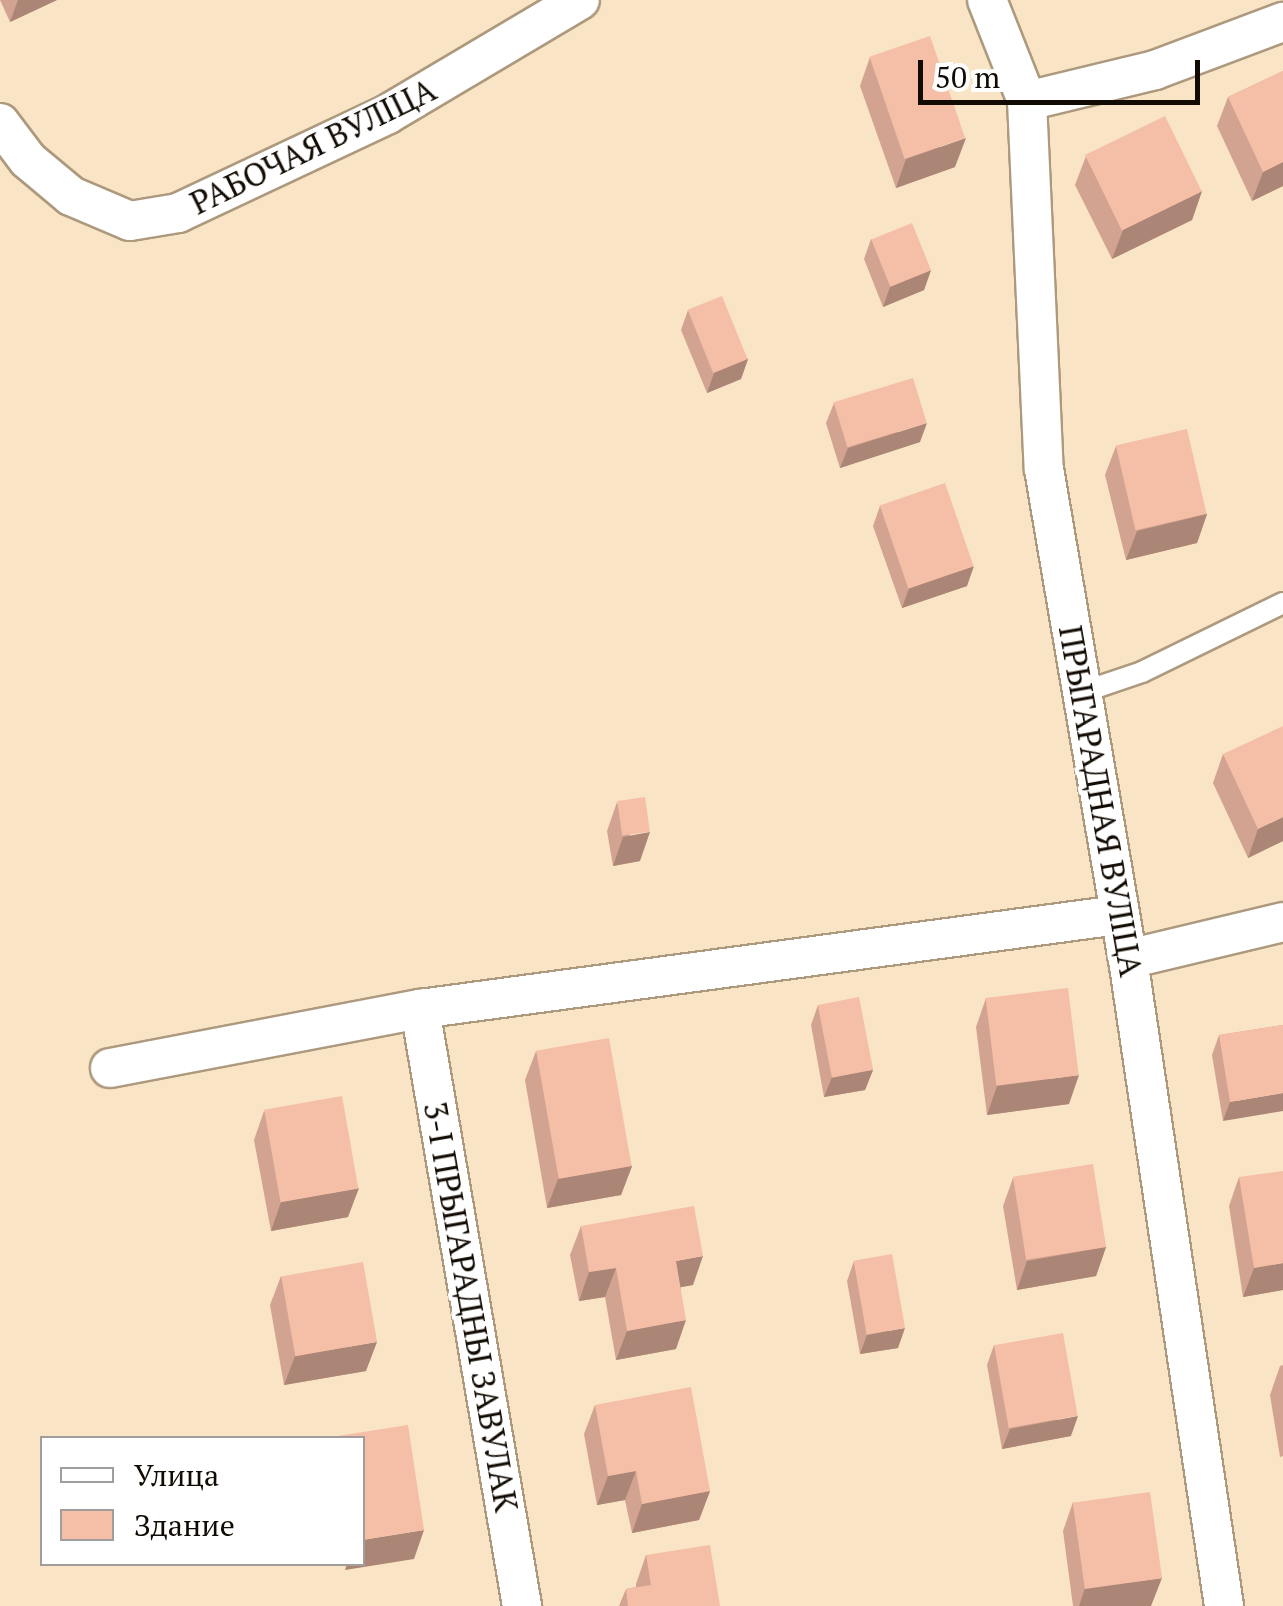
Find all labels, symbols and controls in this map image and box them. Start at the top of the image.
scale bar [923,40,1206,102]
text: 50 m [935,57,1000,97]
street label: РАБОЧАЯ ВУЛІЦА [184,70,442,222]
street label: ПРЫГАРАДНАЯ ВУЛІЦА [1051,623,1151,979]
street label: 3-І ПРЫГАРАДНЫ ЗАВУЛАК [416,1099,526,1515]
legend [40,1436,365,1566]
text: Улица [134,1455,219,1495]
text: Здание [134,1505,235,1545]

